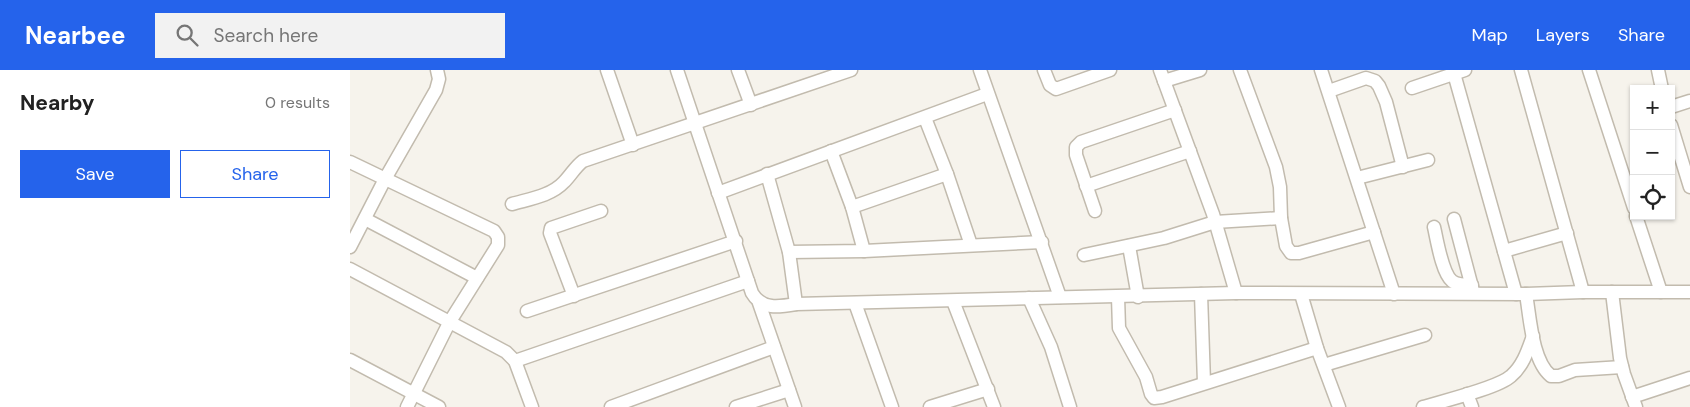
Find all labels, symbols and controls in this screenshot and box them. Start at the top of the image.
search box [155,13,505,58]
text: Nearbee [25,20,125,51]
icon: search [173,21,201,49]
text: Search here [213,23,318,48]
text: Map [1472,23,1508,47]
text: Layers [1536,23,1590,47]
text: Share [1618,23,1665,47]
map controls [1630,85,1675,220]
button: + [1630,85,1675,130]
text: Nearby [20,89,94,117]
text: 0 results [265,92,330,113]
button: − [1630,130,1675,175]
button: Save [20,150,170,198]
button: Share [180,150,330,198]
button: locate [1630,175,1675,220]

